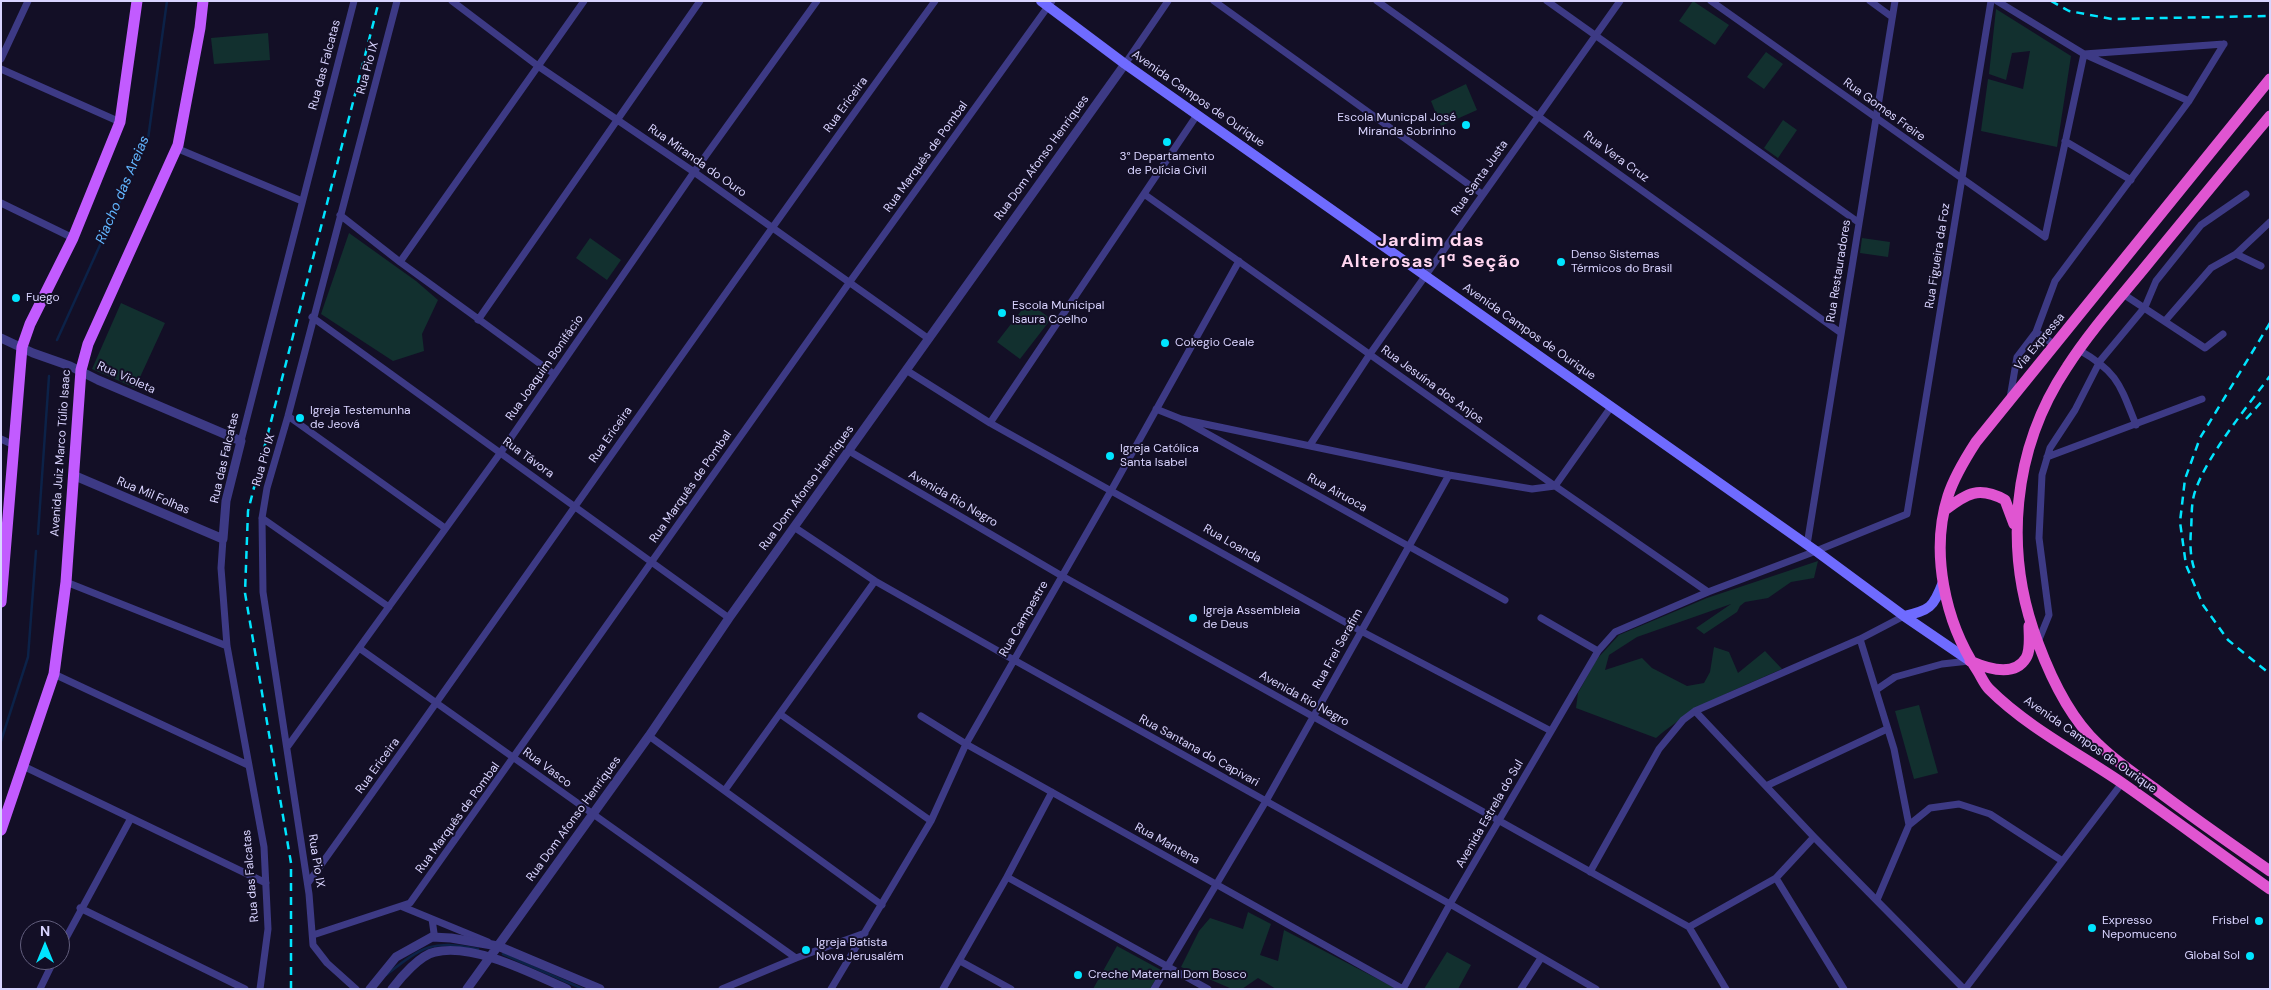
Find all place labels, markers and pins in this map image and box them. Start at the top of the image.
place label: Escola Municpal José Miranda Sobrinho [1337,111,1456,139]
marker: Escola Municpal José Miranda Sobrinho [1460,119,1472,131]
marker: 3° Departamento de Polícia Civil [1161,136,1173,148]
place label: 3° Departamento de Polícia Civil [1119,150,1215,178]
place label: Denso Sistemas Térmicos do Brasil [1571,248,1672,276]
marker: Denso Sistemas Térmicos do Brasil [1555,256,1567,268]
place label: Fuego [26,291,60,305]
marker: Fuego [10,292,22,304]
place label: Escola Municipal Isaura Coelho [1012,299,1104,327]
marker: Escola Municipal Isaura Coelho [996,307,1008,319]
place label: Cokegio Ceale [1175,336,1254,350]
marker: Cokegio Ceale [1159,337,1171,349]
place label: Igreja Testemunha de Jeová [310,404,411,432]
marker: Igreja Testemunha de Jeová [294,412,306,424]
place label: Igreja Católica Santa Isabel [1120,442,1199,470]
marker: Igreja Católica Santa Isabel [1104,450,1116,462]
place label: Igreja Assembleia de Deus [1203,604,1300,632]
marker: Igreja Assembleia de Deus [1187,612,1199,624]
place label: Expresso Nepomuceno [2102,914,2177,942]
place label: Frisbel [2212,914,2249,928]
marker: Frisbel [2253,915,2265,927]
marker: Expresso Nepomuceno [2086,922,2098,934]
place label: Igreja Batista Nova Jerusalém [816,936,904,964]
marker: Igreja Batista Nova Jerusalém [800,944,812,956]
place label: Global Sol [2184,949,2240,963]
marker: Global Sol [2244,950,2256,962]
place label: Creche Maternal Dom Bosco [1088,968,1247,982]
marker: Creche Maternal Dom Bosco [1072,969,1084,981]

